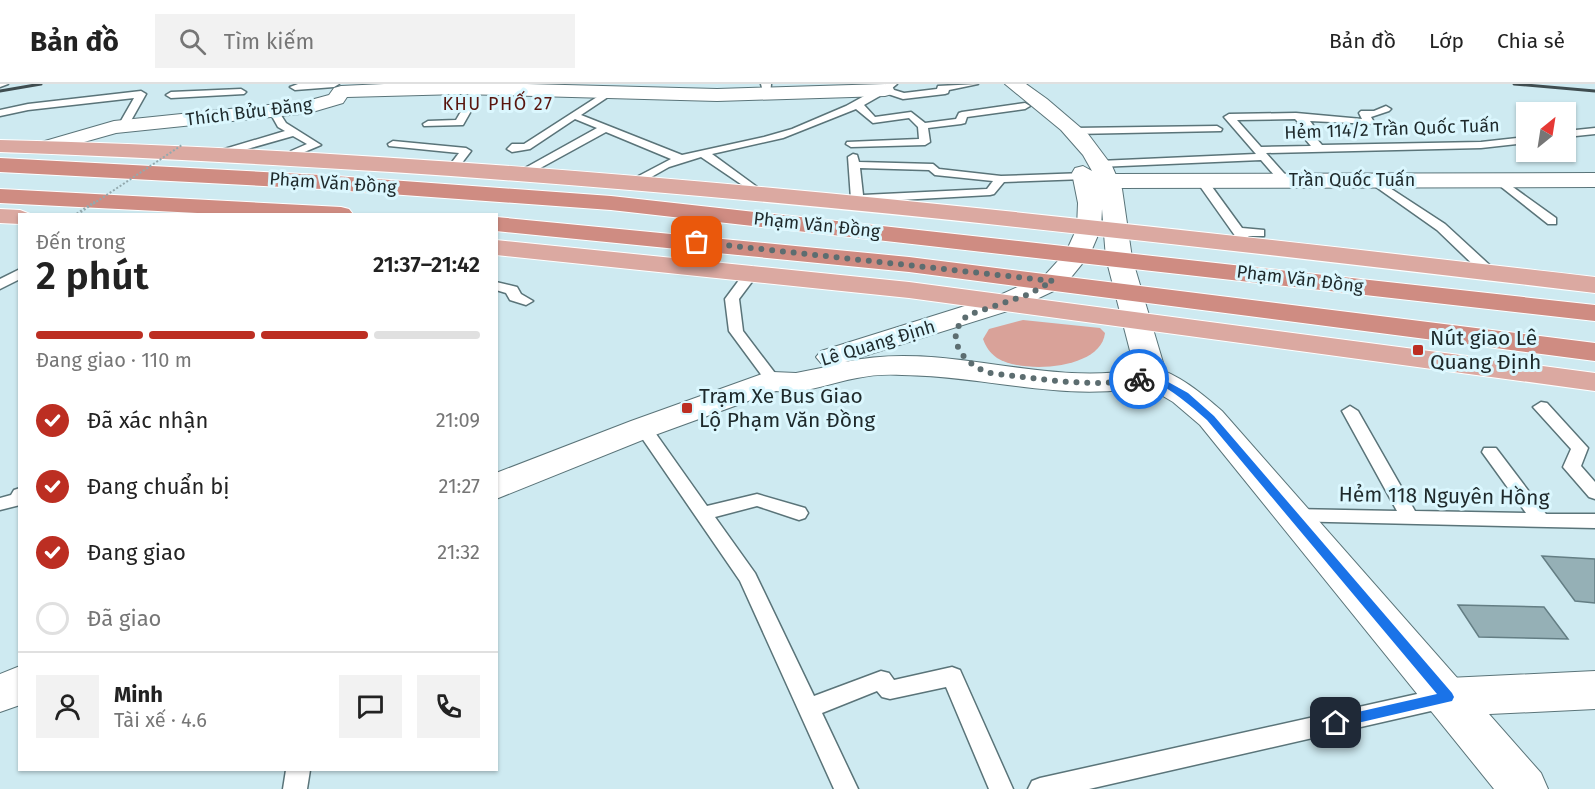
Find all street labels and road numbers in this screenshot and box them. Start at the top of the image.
street label: Thích Bửu Đăng [185,93,314,131]
street label: Hẻm 114/2 Trần Quốc Tuấn [1284,114,1500,144]
street label: Phạm Văn Đồng [269,168,398,198]
street label: Trần Quốc Tuấn [1289,169,1415,191]
street label: Phạm Văn Đồng [753,207,882,243]
street label: Phạm Văn Đồng [1236,260,1365,298]
street label: Lê Quang Định [818,315,938,371]
street label: Hẻm 118 Nguyên Hồng [1338,481,1550,511]

